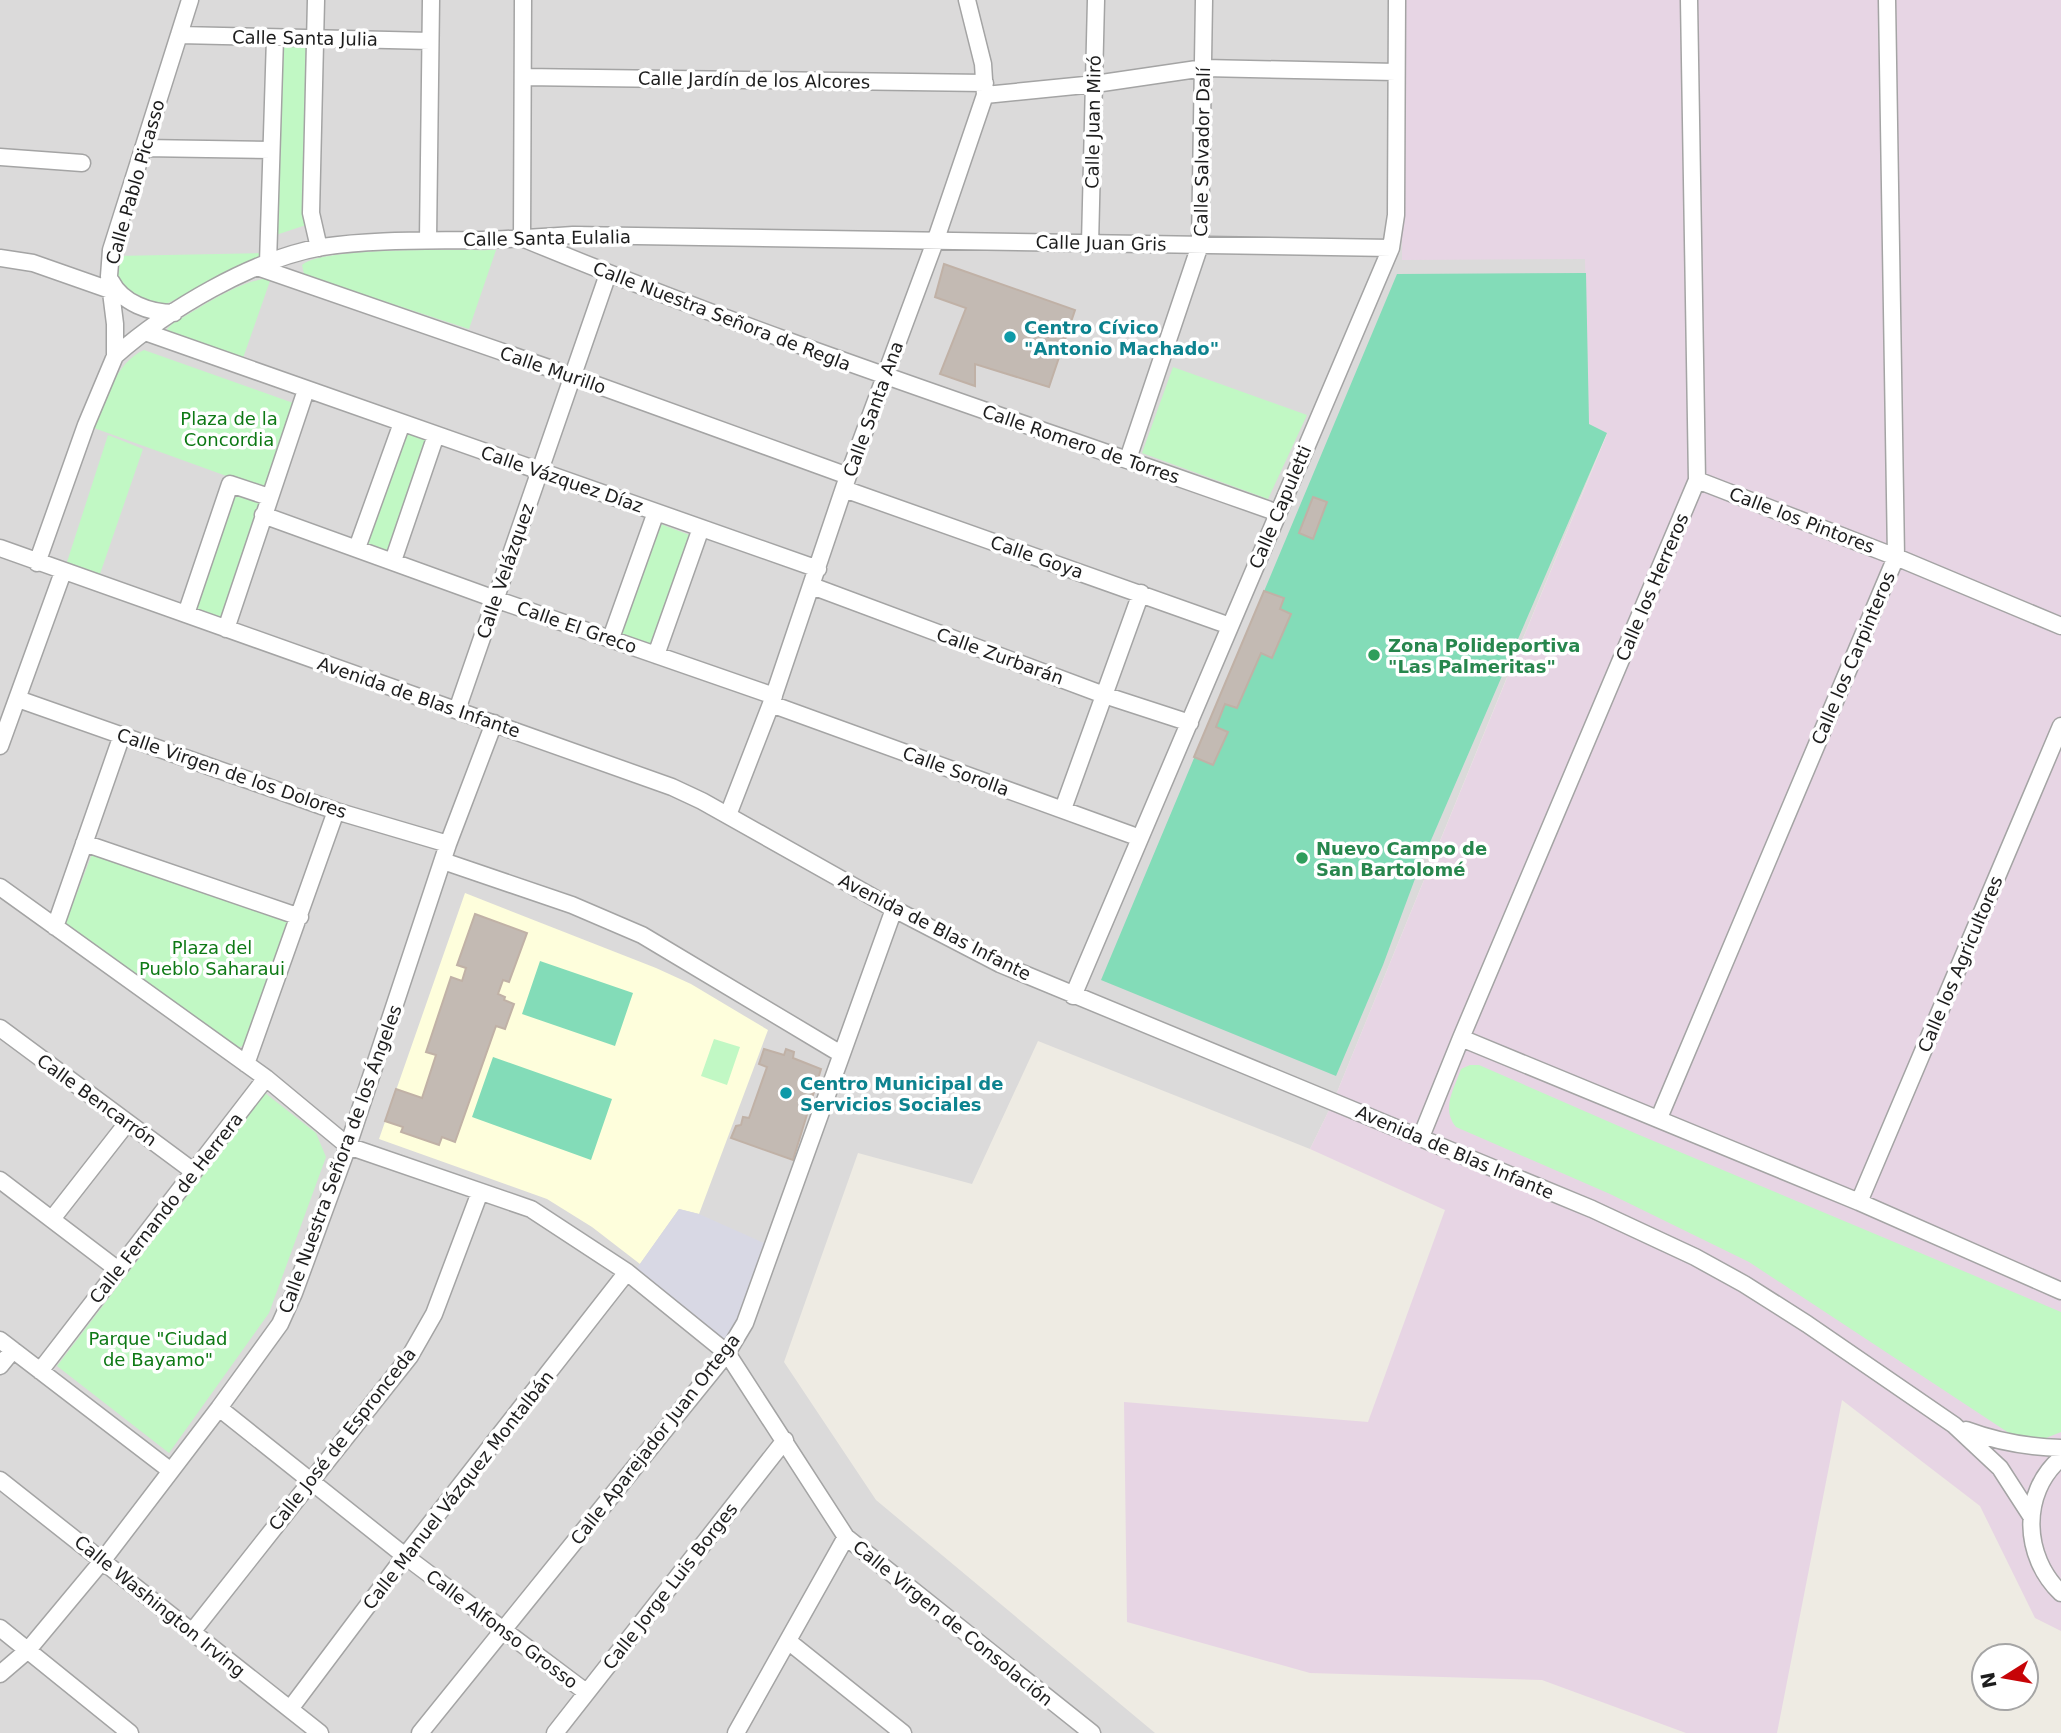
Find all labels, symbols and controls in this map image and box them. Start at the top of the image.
street label: Calle Santa Julia [232,26,378,50]
street label: Calle Juan Miró [1081,55,1105,189]
street label: Calle Salvador Dalí [1190,66,1214,237]
street label: Calle Jardín de los Alcores [638,67,870,93]
street label: Calle Pablo Picasso [101,97,169,267]
street label: Calle Santa Eulalia [463,226,631,250]
street label: Calle Juan Gris [1035,231,1167,255]
street label: Calle Nuestra Señora de Regla [590,257,854,375]
place label: Centro Cívico "Antonio Machado" [1024,317,1219,359]
marker: Centro Cívico "Antonio Machado" [1002,329,1018,345]
street label: Calle Santa Ana [839,338,907,480]
street label: Calle Murillo [497,342,609,398]
street label: Calle Romero de Torres [980,400,1182,488]
park label: Plaza de la Concordia [180,408,278,450]
street label: Calle Vázquez Díaz [478,441,646,517]
street label: Calle Capuletti [1245,442,1315,572]
street label: Calle los Pintores [1726,483,1878,557]
street label: Calle Velázquez [472,501,538,641]
street label: Calle los Herreros [1611,510,1693,664]
street label: Calle Goya [988,531,1086,583]
street label: Calle los Carpinteros [1807,568,1899,748]
street label: Calle El Greco [514,597,640,657]
street label: Calle Zurbarán [934,623,1066,689]
place label: Zona Polideportiva "Las Palmeritas" [1388,635,1580,677]
marker: Zona Polideportiva "Las Palmeritas" [1366,647,1382,663]
street label: Avenida de Blas Infante [315,652,523,742]
street label: Calle Virgen de los Dolores [114,724,350,822]
street label: Calle Sorolla [900,742,1012,800]
place label: Nuevo Campo de San Bartolomé [1316,838,1487,880]
marker: Nuevo Campo de San Bartolomé [1294,850,1310,866]
street label: Avenida de Blas Infante [835,869,1035,985]
street label: Calle los Agricultores [1913,873,2007,1055]
park label: Plaza del Pueblo Saharaui [139,937,285,979]
street label: Calle Nuestra Señora de los Ángeles [274,1002,406,1316]
street label: Calle Bencarrón [33,1050,161,1150]
place label: Centro Municipal de Servicios Sociales [800,1073,1003,1115]
marker: Centro Municipal de Servicios Sociales [778,1085,794,1101]
street label: Avenida de Blas Infante [1353,1101,1557,1203]
street label: Calle Fernando de Herrera [85,1108,247,1308]
park label: Parque "Ciudad de Bayamo" [89,1328,227,1370]
street label: Calle Aparejador Juan Ortega [566,1329,744,1549]
street label: Calle José de Espronceda [264,1343,420,1535]
street label: Calle Manuel Vázquez Montalbán [358,1367,558,1613]
street label: Calle Jorge Luis Borges [598,1499,742,1673]
street label: Calle Washington Irving [71,1531,249,1681]
street label: Calle Virgen de Consolación [849,1536,1057,1710]
street label: Calle Alfonso Grosso [422,1565,582,1693]
north arrow [1970,1642,2040,1712]
text: N [1976,1670,2001,1690]

